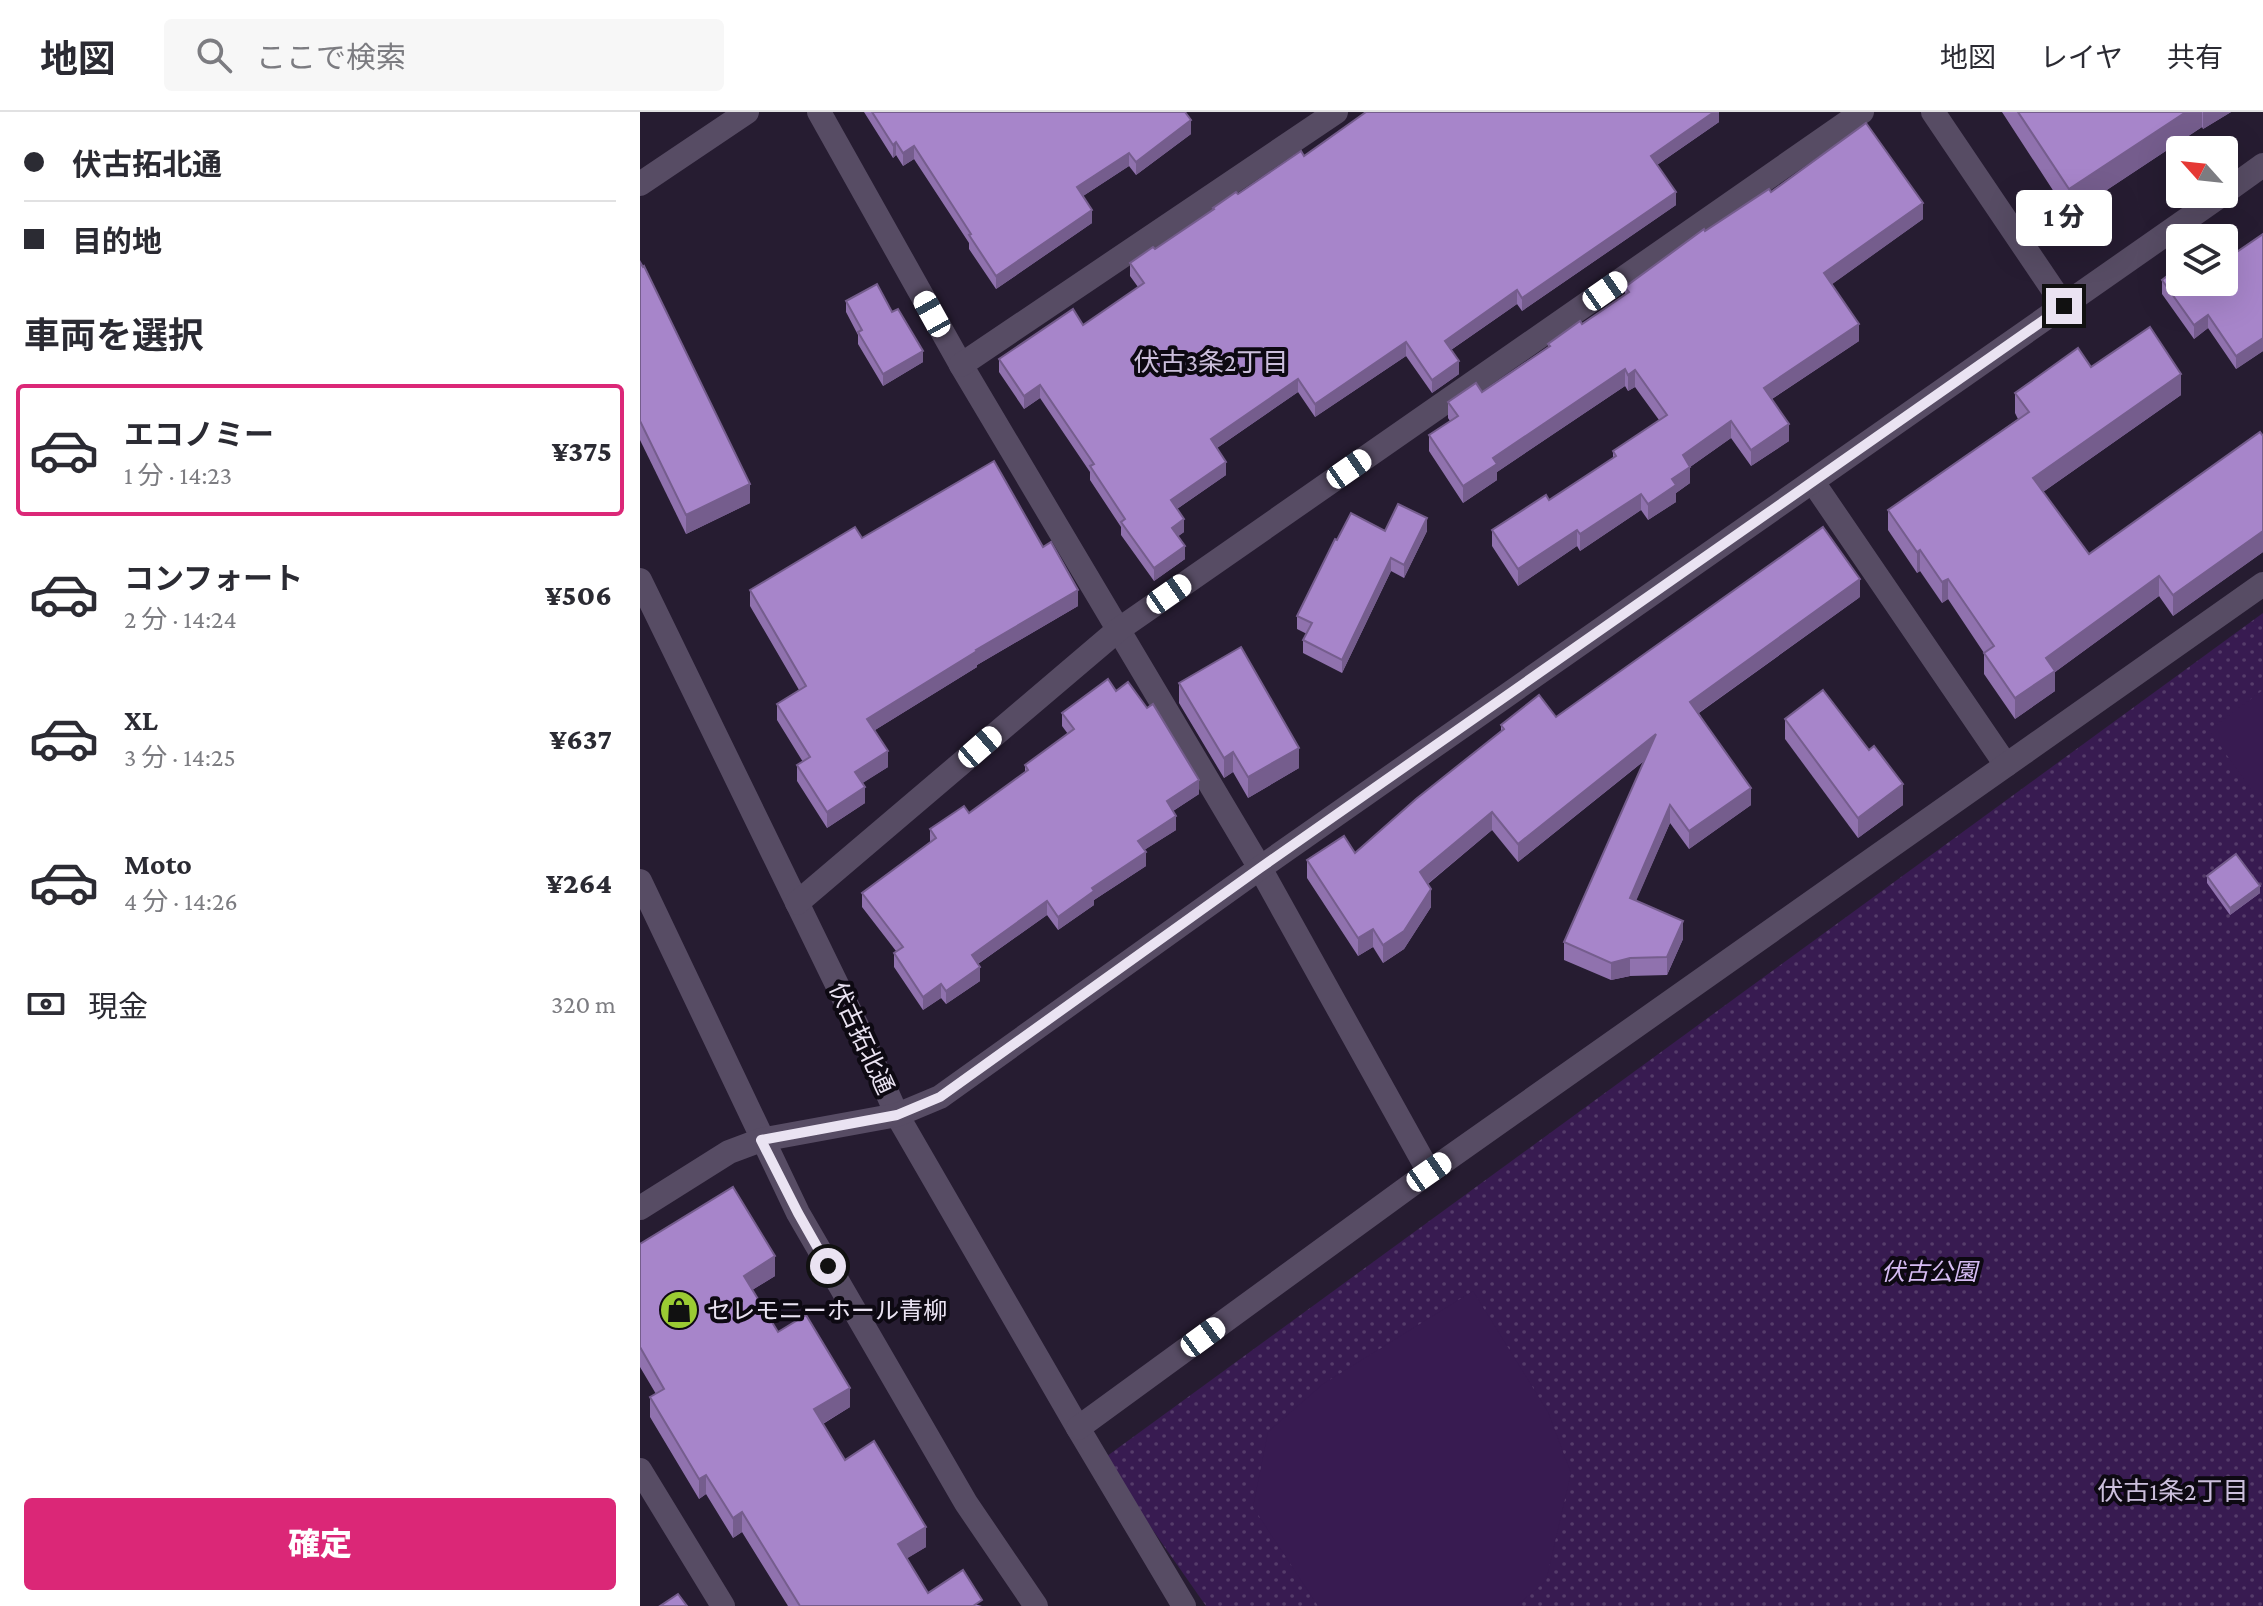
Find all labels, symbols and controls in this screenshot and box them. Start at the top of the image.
search box [164,19,724,91]
icon: search [192,33,236,77]
text: 地図 [40,38,116,80]
text: ここで検索 [256,41,406,74]
text: 地図 [1940,42,1996,73]
text: レイヤ [2040,42,2123,73]
text: 共有 [2167,42,2223,73]
north arrow [2166,136,2238,208]
map controls [2166,136,2238,296]
text: 伏古拓北通 [72,148,222,181]
callout: 1 分 [2016,190,2112,246]
text: 1 分 [2043,203,2085,232]
button: layers [2166,224,2238,296]
text: 目的地 [72,225,162,258]
car [1578,267,1632,315]
car [910,287,954,341]
route end [2046,288,2082,324]
text: 車両を選択 [24,316,204,356]
district label: 伏古3条2丁目 [1134,348,1288,377]
icon: car [28,414,100,486]
text: エコノミー [124,418,274,451]
text: ¥375 [552,434,612,467]
car [1322,445,1376,493]
text: 1 分 · 14:23 [124,461,232,490]
icon: car [28,558,100,630]
text: コンフォート [124,562,303,595]
car [1142,570,1196,618]
text: ¥506 [545,578,612,611]
text: 2 分 · 14:24 [124,605,237,634]
icon: car [28,702,100,774]
text: XL [124,703,158,736]
text: ¥637 [549,722,612,755]
car [954,722,1006,772]
text: 3 分 · 14:25 [124,743,236,772]
icon: car [28,846,100,918]
text: Moto [124,847,192,880]
text: ¥264 [546,866,612,899]
text: 4 分 · 14:26 [124,887,238,916]
street label: 伏古拓北通 [824,978,900,1098]
icon: cash [24,982,68,1026]
text: 現金 [88,990,148,1023]
text: 320 m [551,990,616,1019]
car [1402,1148,1456,1196]
route start [810,1248,846,1284]
park label: 伏古公園 [1881,1258,1980,1285]
shop icon: セレモニーホール青柳 [658,1289,700,1331]
place label: セレモニーホール青柳 [707,1297,947,1324]
car [1177,1313,1229,1361]
district label: 伏古1条2丁目 [2097,1477,2249,1506]
button: 確定 [24,1498,616,1590]

